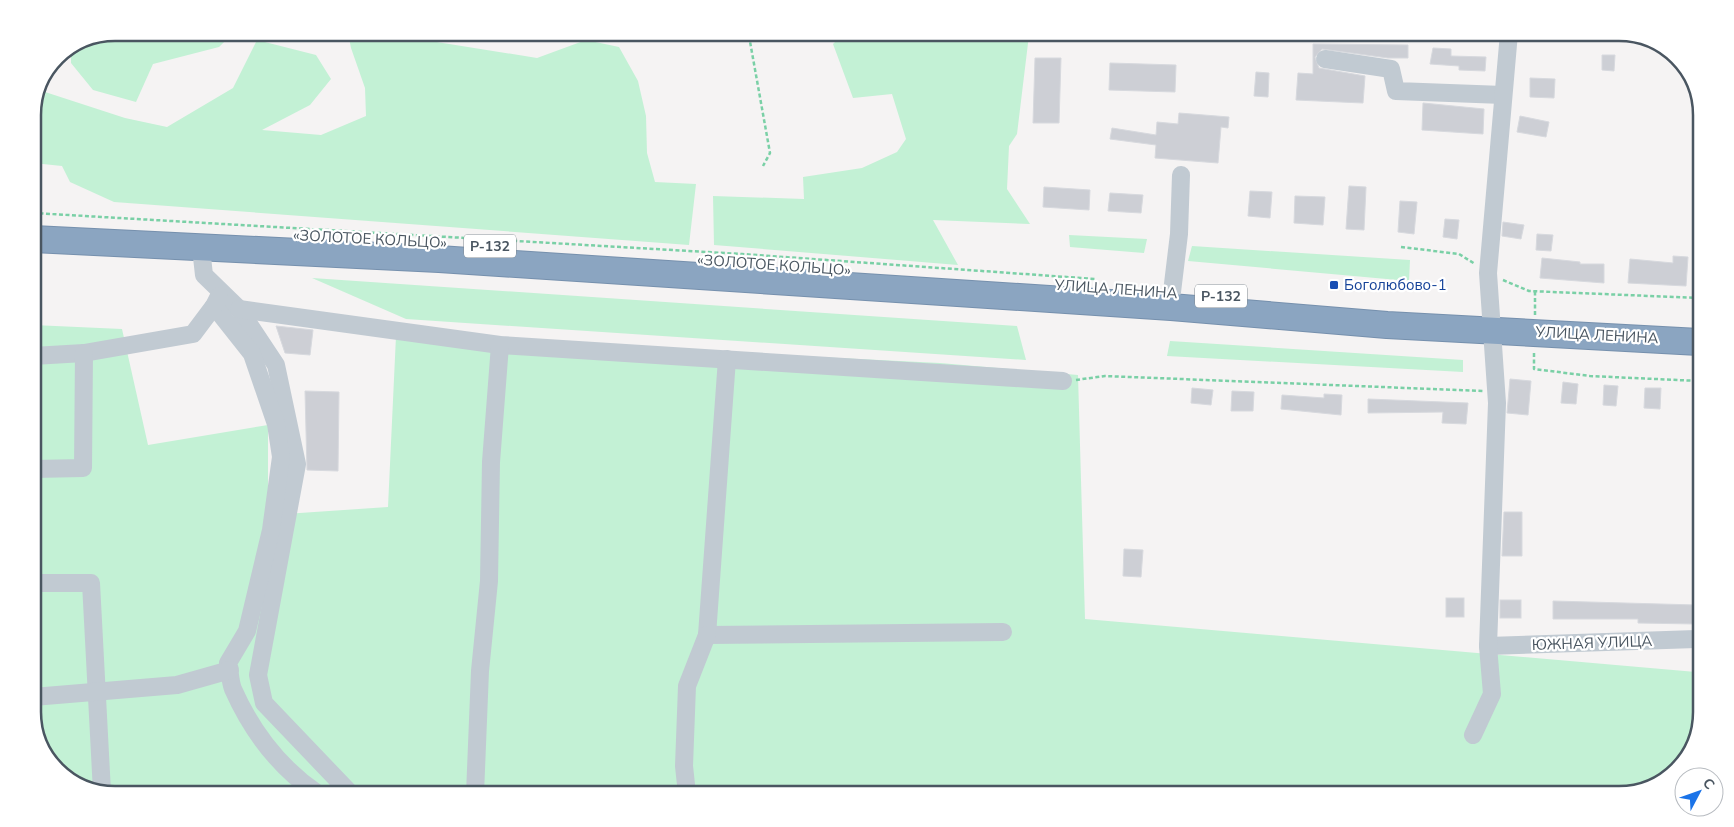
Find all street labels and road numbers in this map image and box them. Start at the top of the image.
street label: «ЗОЛОТОЕ КОЛЬЦО» [292,225,448,253]
road number: Р-132 [464,235,516,258]
street label: «ЗОЛОТОЕ КОЛЬЦО» [696,250,852,280]
street label: УЛИЦА ЛЕНИНА [1053,275,1178,303]
road number: Р-132 [1195,284,1247,308]
street label: УЛИЦА ЛЕНИНА [1534,322,1659,348]
street label: ЮЖНАЯ УЛИЦА [1531,631,1653,655]

